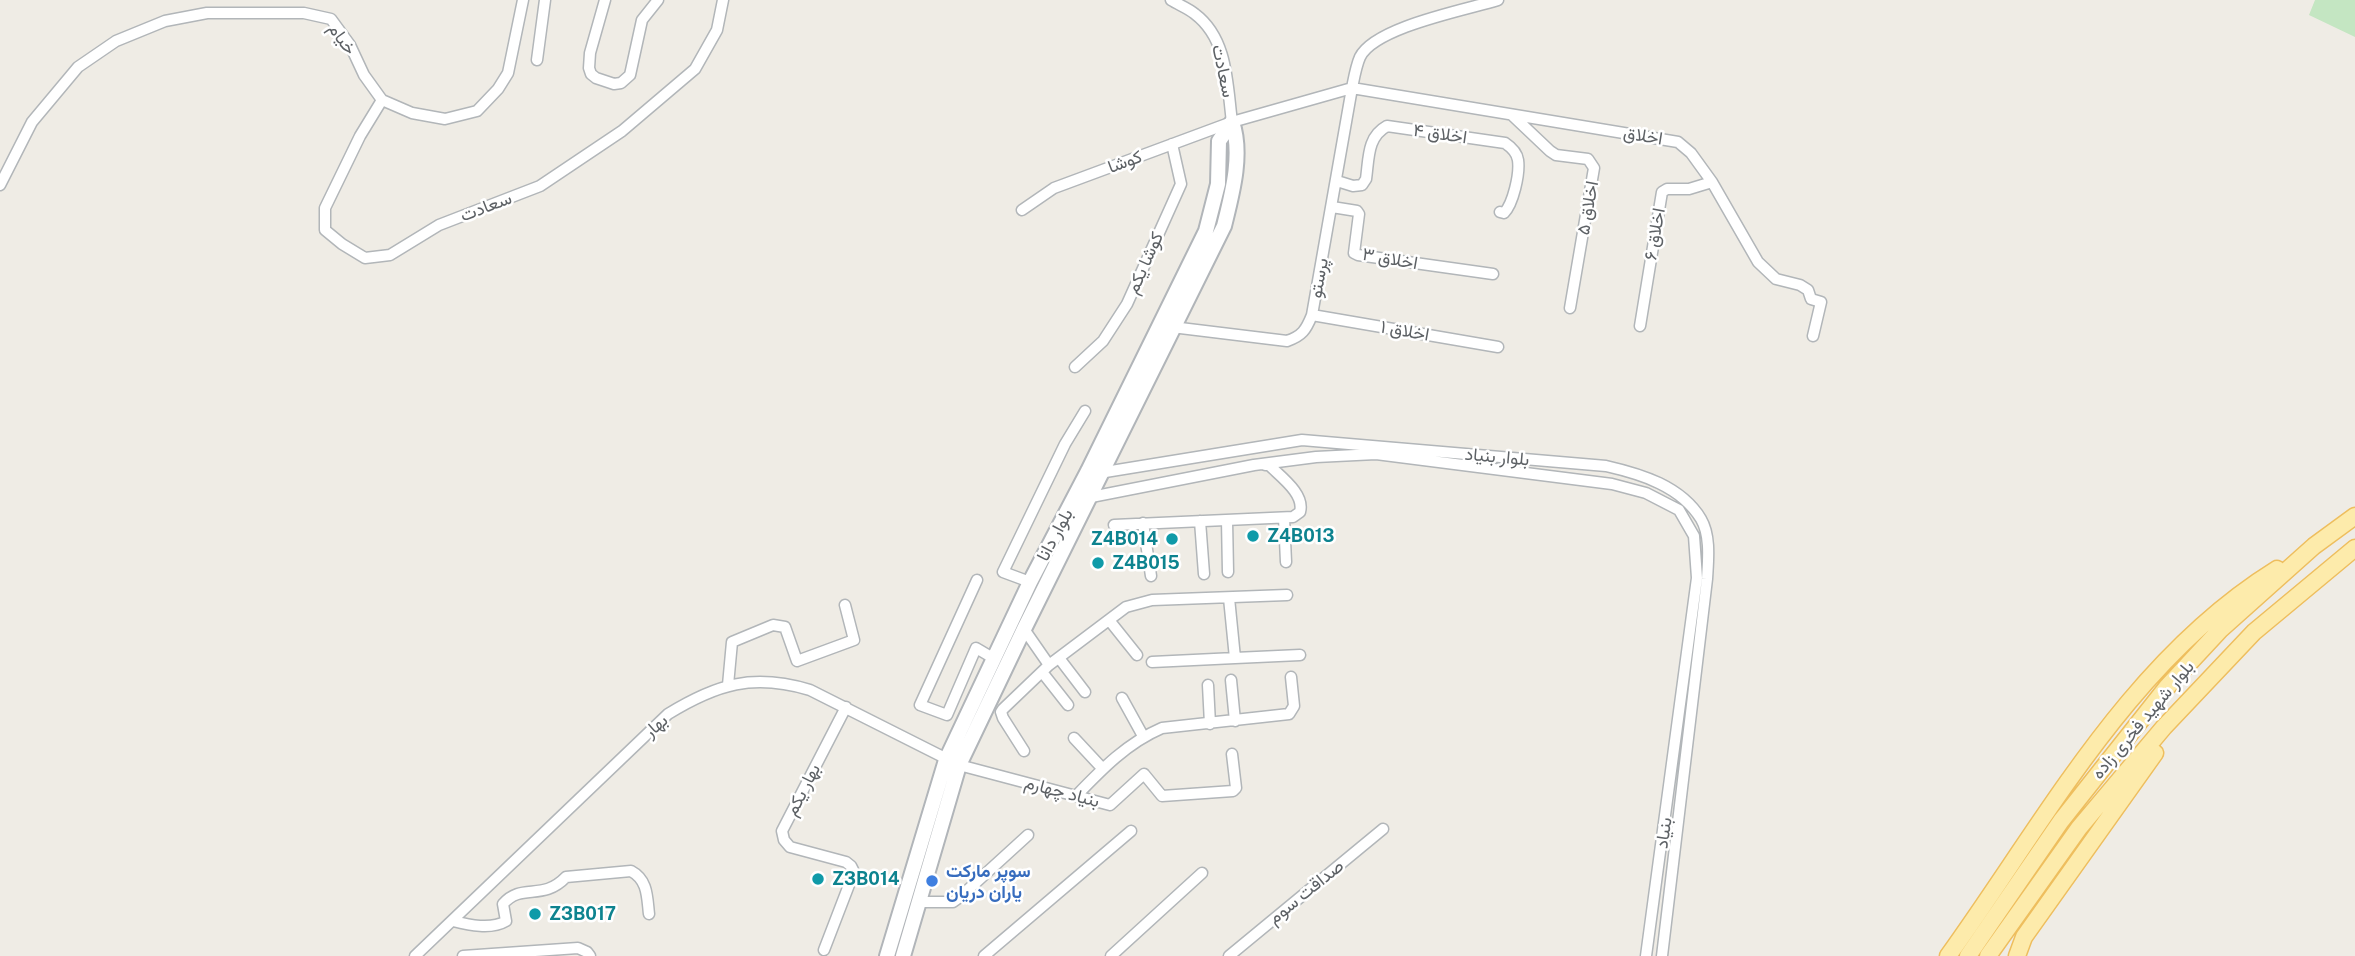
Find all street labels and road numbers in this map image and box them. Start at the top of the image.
street label: خیام [323,19,361,59]
street label: سعادت [1207,43,1239,99]
street label: اخلاق ۴ [1412,120,1468,148]
street label: اخلاق [1622,122,1664,150]
street label: کوشا [1105,146,1145,178]
street label: اخلاق ۵ [1573,179,1603,237]
street label: سعادت [457,187,515,227]
street label: اخلاق ۶ [1640,206,1670,262]
street label: کوشا یکم [1122,229,1168,297]
street label: اخلاق ۳ [1361,244,1419,274]
street label: پرستو [1305,256,1333,300]
street label: اخلاق ۱ [1379,316,1431,346]
street label: بلوار بنیاد [1464,443,1530,471]
street label: بلوار دانا [1032,505,1078,565]
street label: بلوار شهید فخری زاده [2087,656,2199,784]
street label: بهار [639,710,673,742]
street label: بهار یکم [781,760,825,820]
street label: بنیاد چهارم [1022,772,1102,812]
street label: بنیاد [1651,816,1677,850]
street label: صداقت سوم [1264,855,1348,929]

